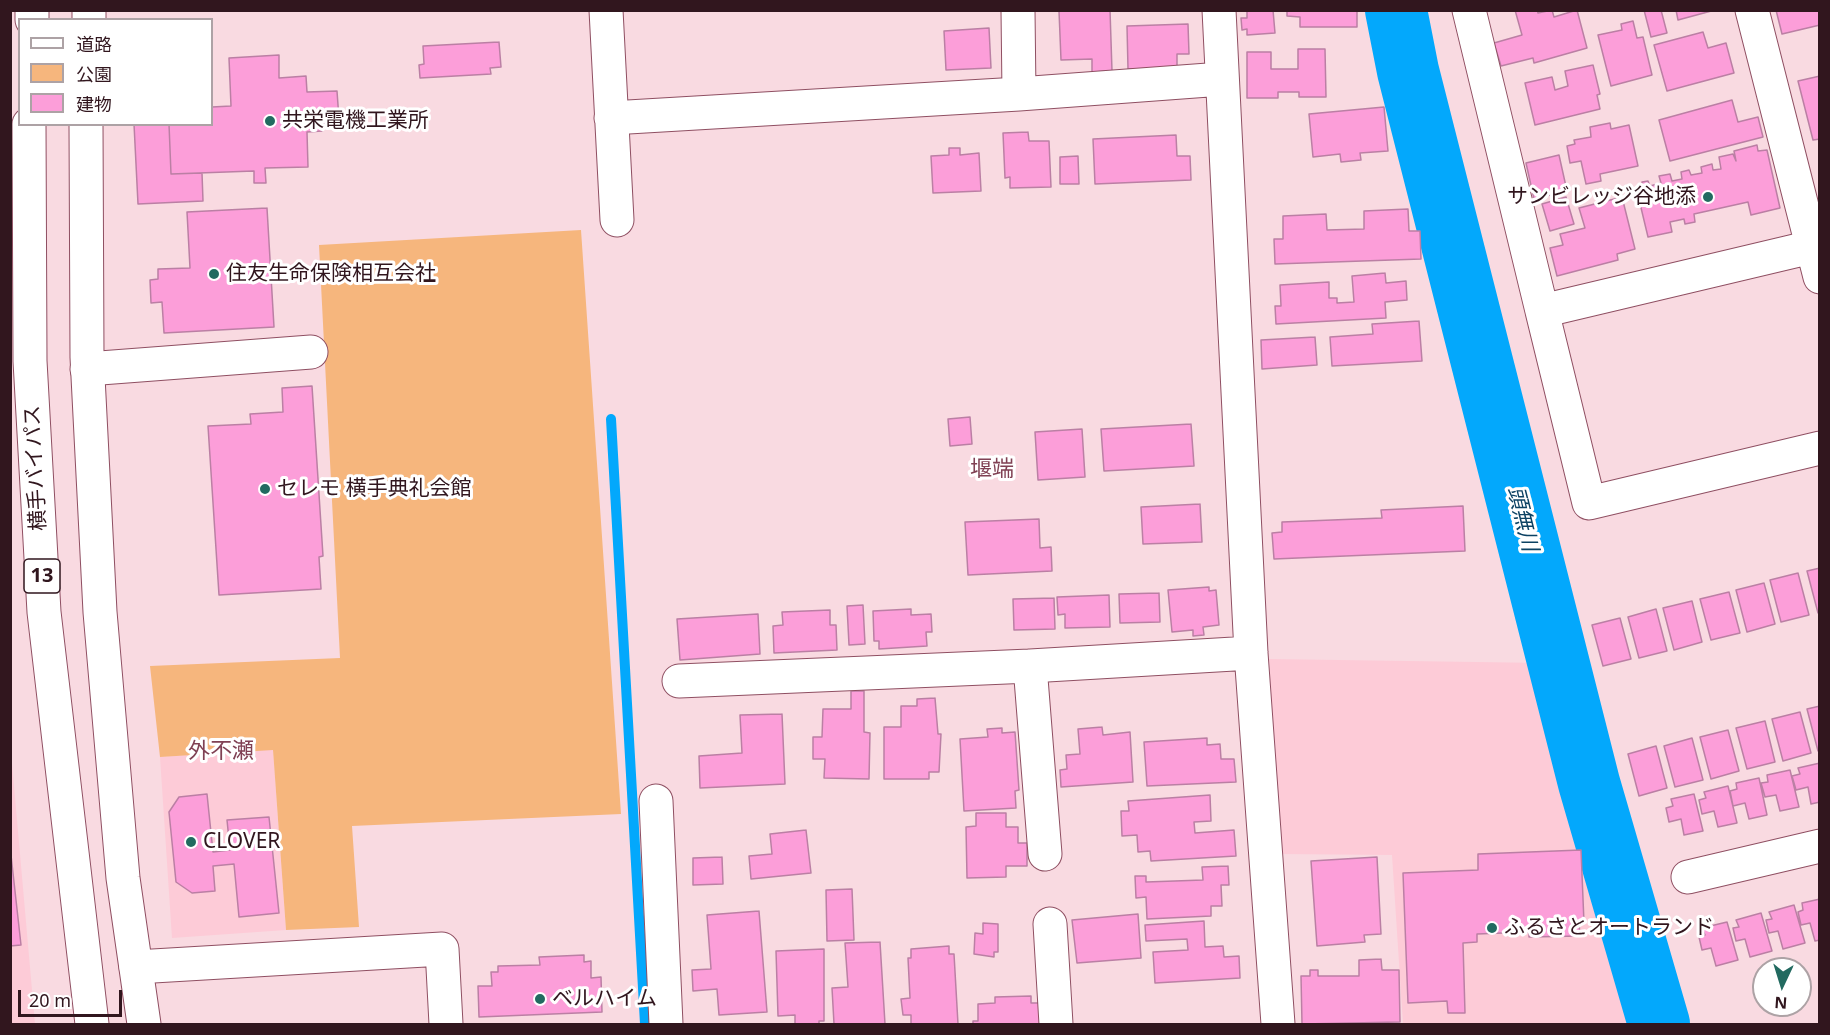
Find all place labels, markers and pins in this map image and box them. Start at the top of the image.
place label: 共栄電機工業所 [282,108,429,134]
marker: 共栄電機工業所 [263,114,277,128]
place label: サンビレッジ谷地添 [1507,184,1696,210]
marker: サンビレッジ谷地添 [1701,190,1715,204]
place label: 住友生命保険相互会社 [226,261,436,287]
marker: 住友生命保険相互会社 [207,267,221,281]
place label: セレモ 横手典礼会館 [277,476,471,502]
marker: セレモ 横手典礼会館 [258,482,272,496]
place label: CLOVER [203,829,280,855]
marker: CLOVER [184,835,198,849]
place label: ふるさとオートランド [1504,915,1714,941]
marker: ふるさとオートランド [1485,921,1499,935]
place label: ベルハイム [552,986,657,1012]
marker: ベルハイム [533,992,547,1006]

